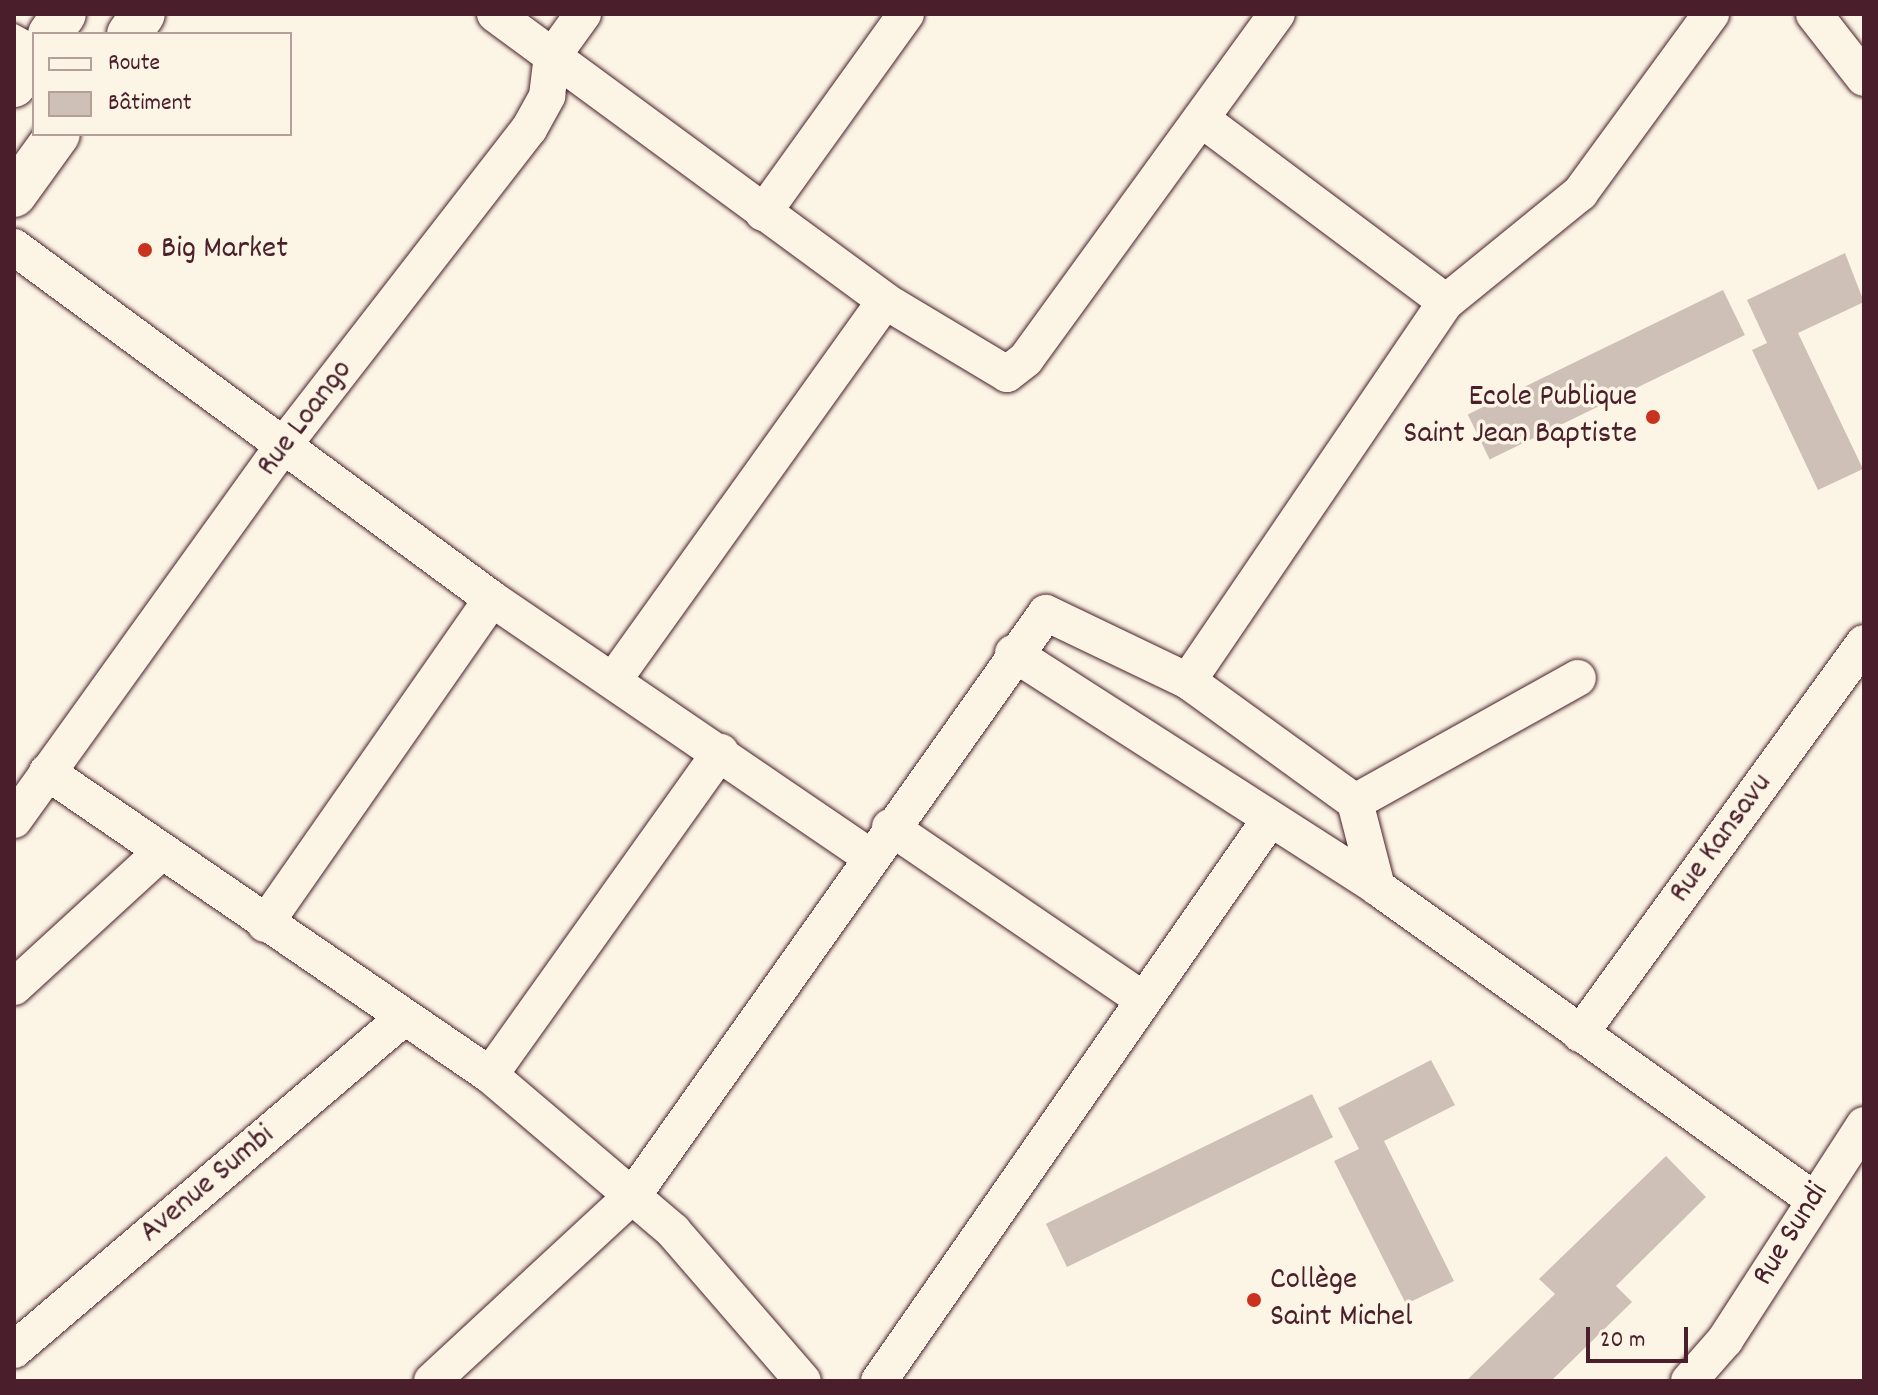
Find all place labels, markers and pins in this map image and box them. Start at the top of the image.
place label: Big Market [161,231,288,269]
marker: Big Market [136,241,154,259]
place label: Ecole Publique Saint Jean Baptiste [1403,380,1637,455]
marker: Ecole Publique Saint Jean Baptiste [1644,408,1662,426]
place label: Collège Saint Michel [1270,1263,1413,1338]
marker: Collège Saint Michel [1245,1291,1263,1309]

